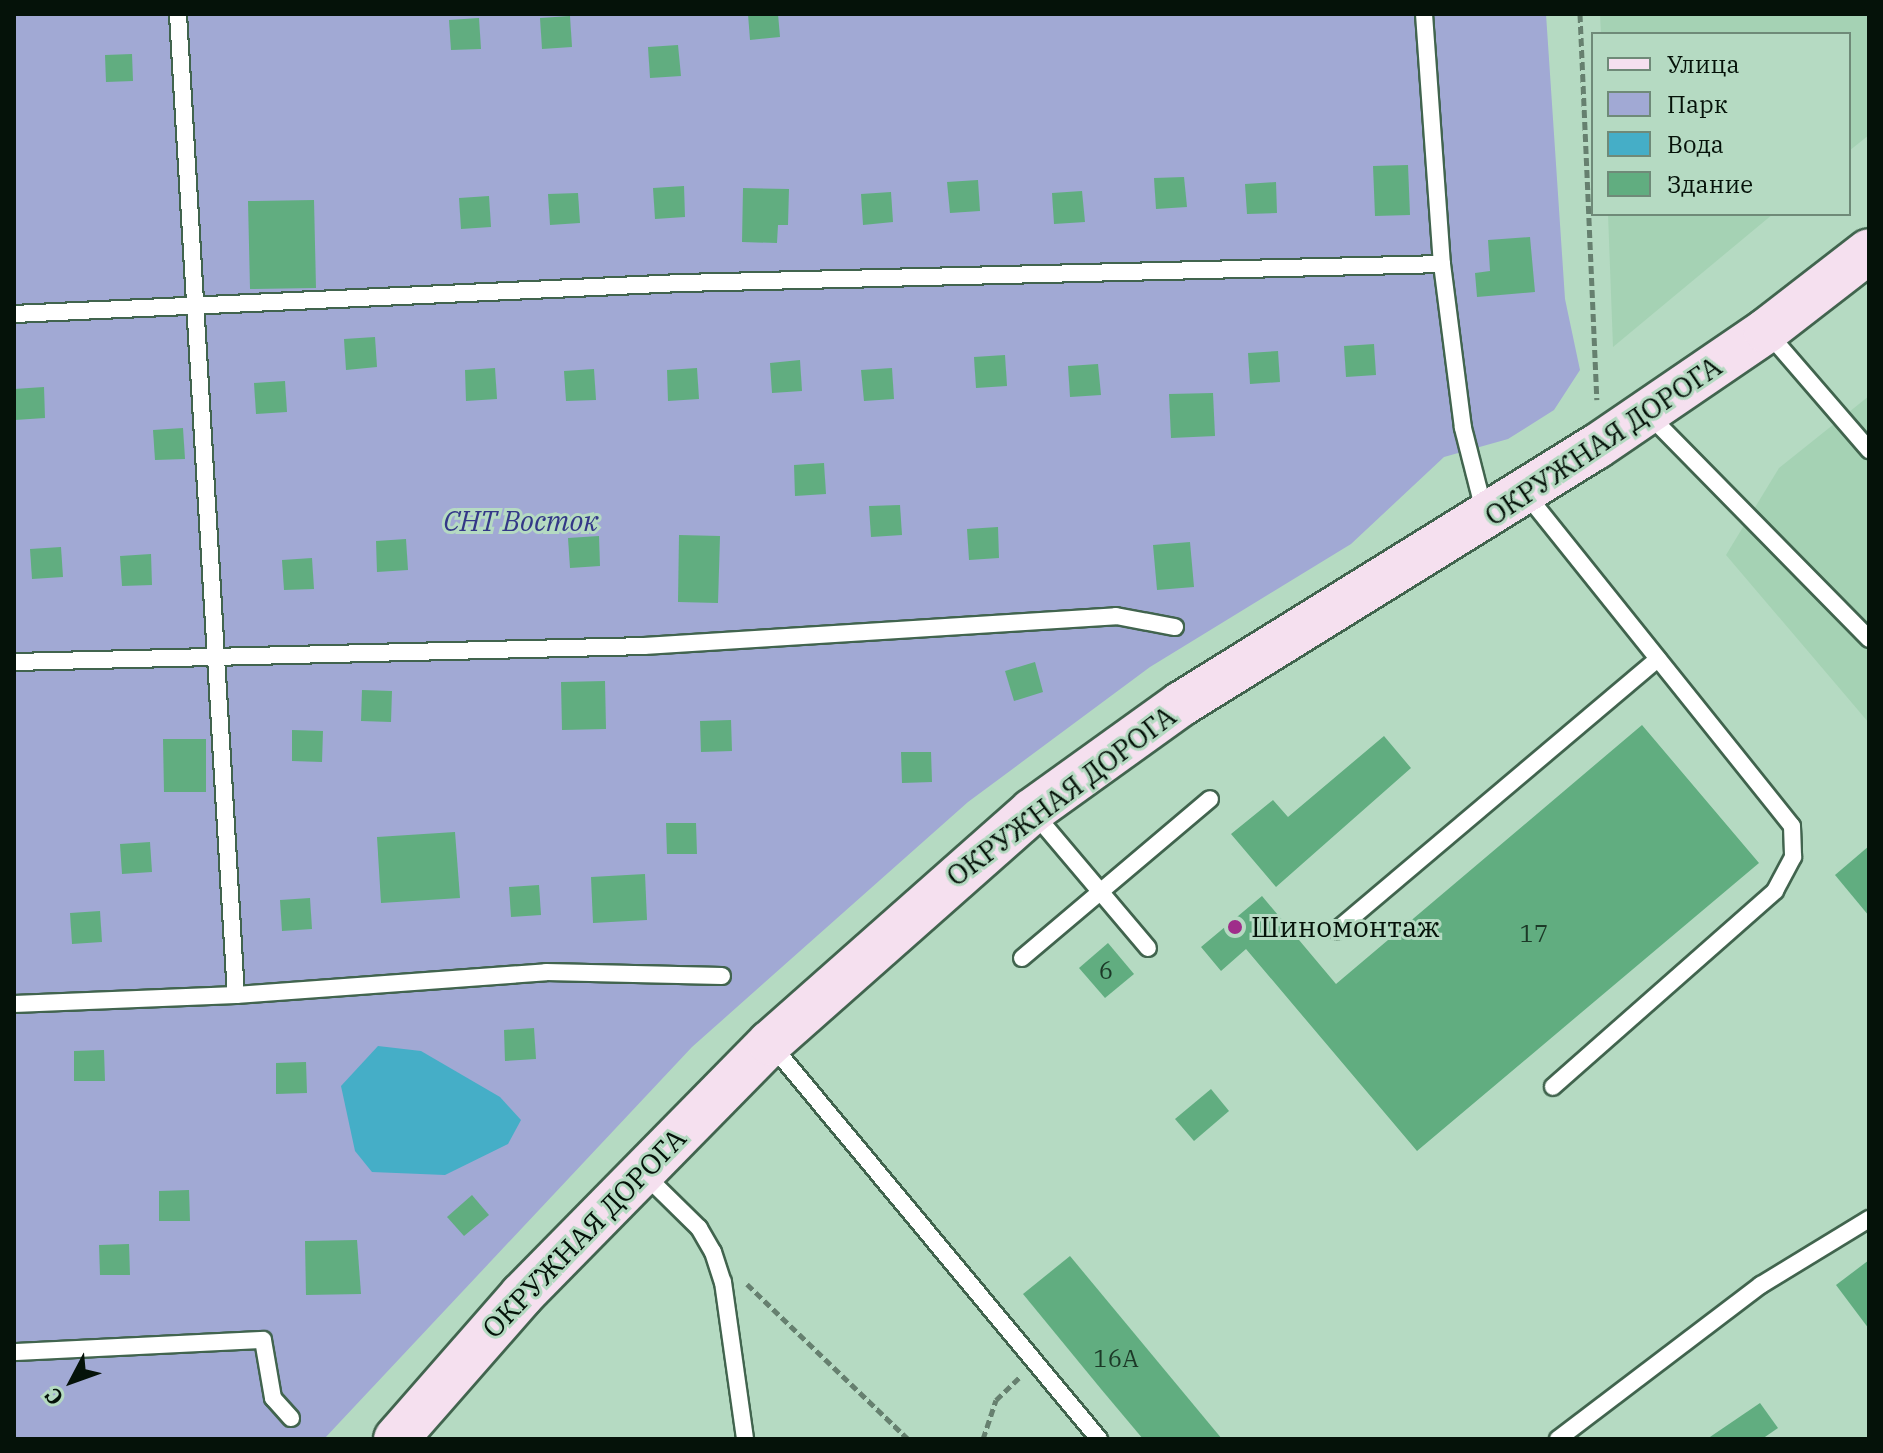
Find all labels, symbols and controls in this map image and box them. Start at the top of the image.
legend [1591,32,1851,216]
text: Улица [1667,48,1740,80]
text: Парк [1667,88,1728,120]
text: Вода [1667,128,1724,160]
text: Здание [1667,168,1753,200]
street label: ОКРУЖНАЯ ДОРОГА [1478,349,1728,533]
park label: СНТ Восток [443,504,599,538]
street label: ОКРУЖНАЯ ДОРОГА [940,699,1182,893]
place label: Шиномонтаж [1251,910,1440,944]
marker: Шиномонтаж [1226,918,1244,936]
house number: 17 [1520,920,1548,948]
house number: 6 [1099,957,1113,985]
street label: ОКРУЖНАЯ ДОРОГА [475,1121,693,1345]
north arrow [32,1341,112,1421]
house number: 16А [1093,1345,1139,1373]
text: С [38,1382,69,1412]

